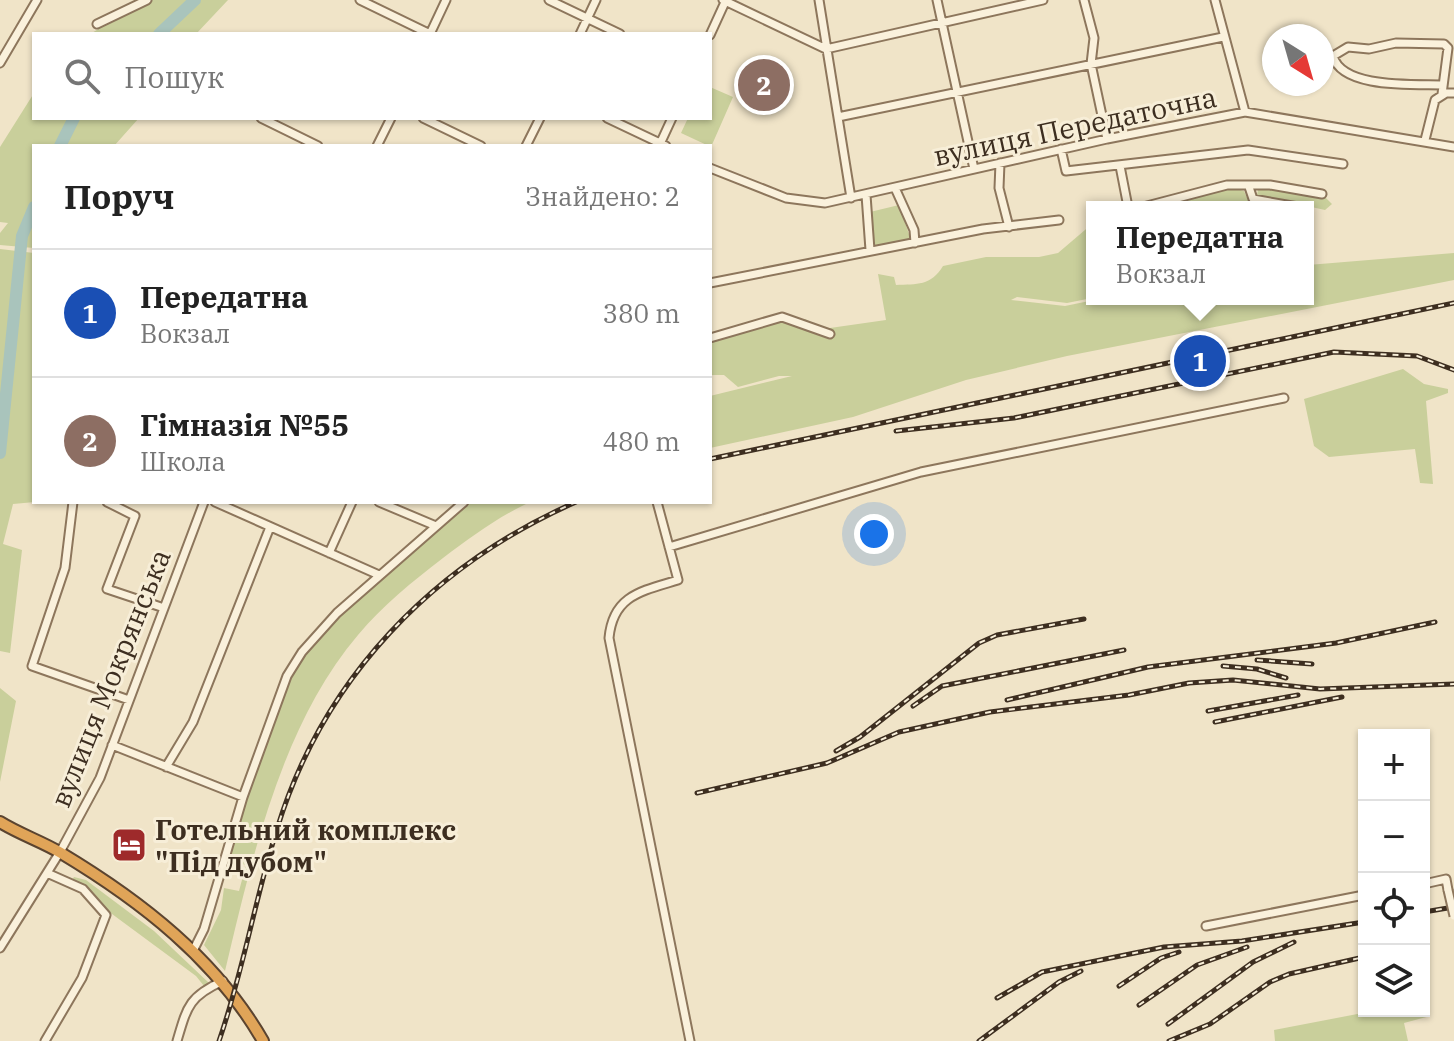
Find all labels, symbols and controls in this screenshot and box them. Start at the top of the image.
north arrow [1262,24,1334,96]
search box [32,32,712,120]
icon: search [60,54,104,98]
pin: 2 [738,55,790,115]
text: Пошук [124,57,224,96]
street label: вулиця Передаточна [930,78,1220,174]
text: Поруч [64,174,174,218]
text: Знайдено: 2 [525,179,680,213]
popup [1086,201,1314,305]
text: Передатна [1116,217,1284,256]
text: Вокзал [1116,256,1206,290]
text: Передатна [140,277,308,316]
text: 1 [82,296,98,330]
text: 380 m [602,296,680,330]
text: Вокзал [140,316,230,350]
pin: 1 [1174,331,1226,391]
text: Гімназія №55 [140,405,349,444]
text: 2 [82,424,98,458]
text: 480 m [602,424,680,458]
text: Школа [140,444,226,478]
your location [854,514,894,554]
street label: вулиця Мокрянська [41,543,179,813]
map controls [1358,729,1430,1017]
button: + [1358,729,1430,801]
button: − [1358,801,1430,873]
place label: Готельний комплекс "Під дубом" [155,811,456,880]
hotel icon: Готельний комплекс "Під дубом" [110,826,148,864]
button: locate [1358,873,1430,945]
button: layers [1358,945,1430,1017]

